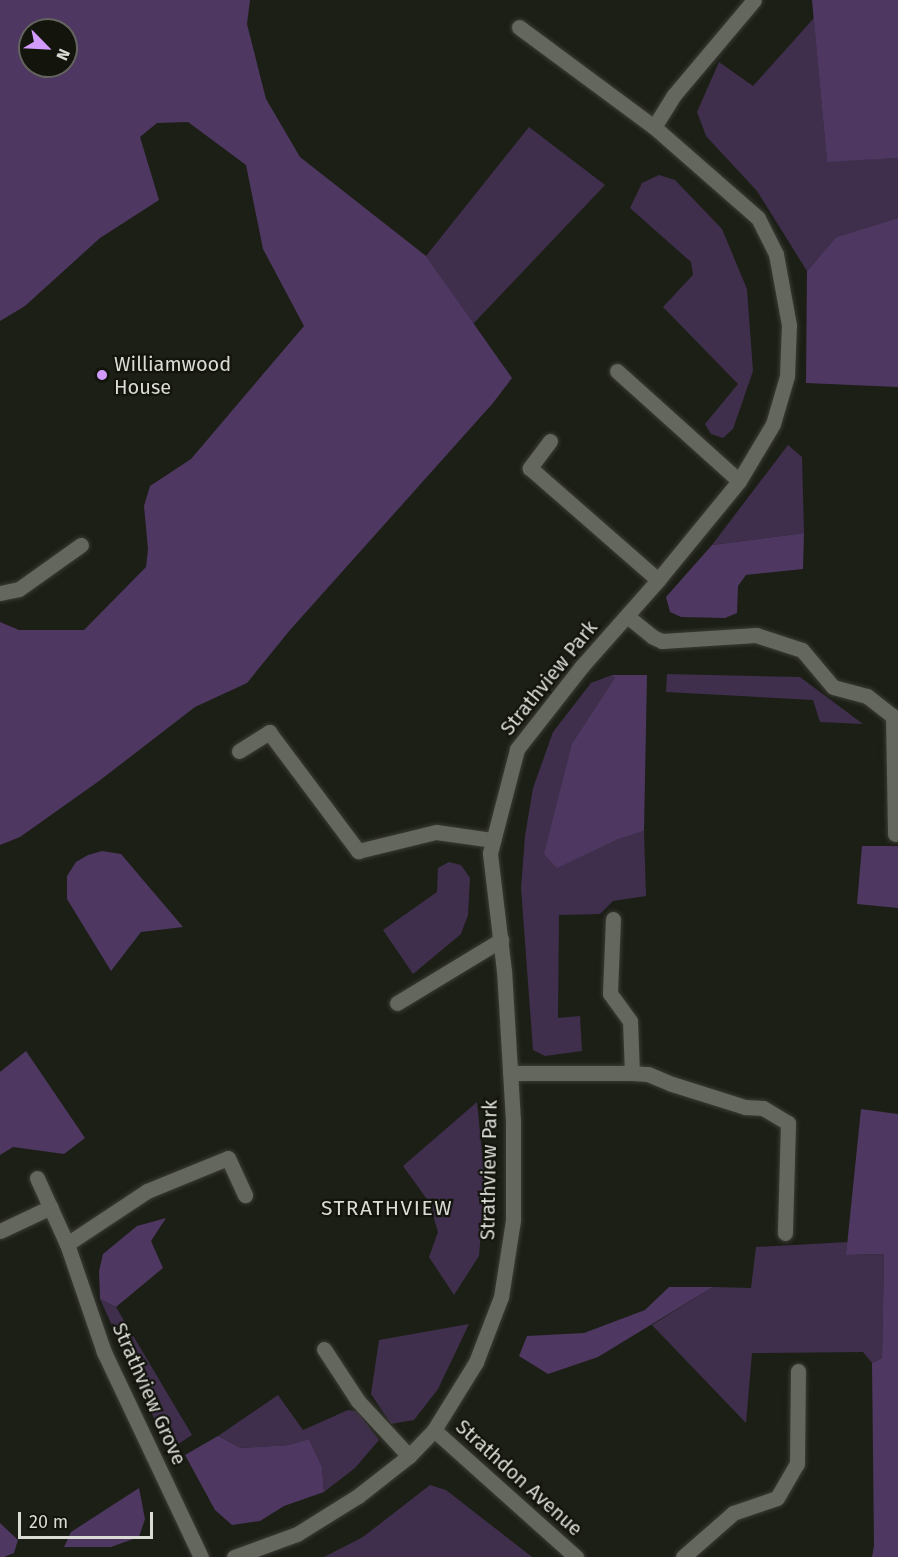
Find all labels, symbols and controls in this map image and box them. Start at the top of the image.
north arrow [18,18,78,78]
text: N [52,46,74,63]
place label: Williamwood House [114,352,231,399]
marker: Williamwood House [95,368,109,382]
street label: Strathview Park [496,616,602,740]
street label: Strathview Park [476,1100,502,1240]
district label: STRATHVIEW [321,1195,453,1221]
street label: Strathview Grove [107,1319,191,1469]
street label: Strathdon Avenue [451,1415,587,1541]
scale bar [21,1500,156,1538]
text: 20 m [29,1511,68,1533]

